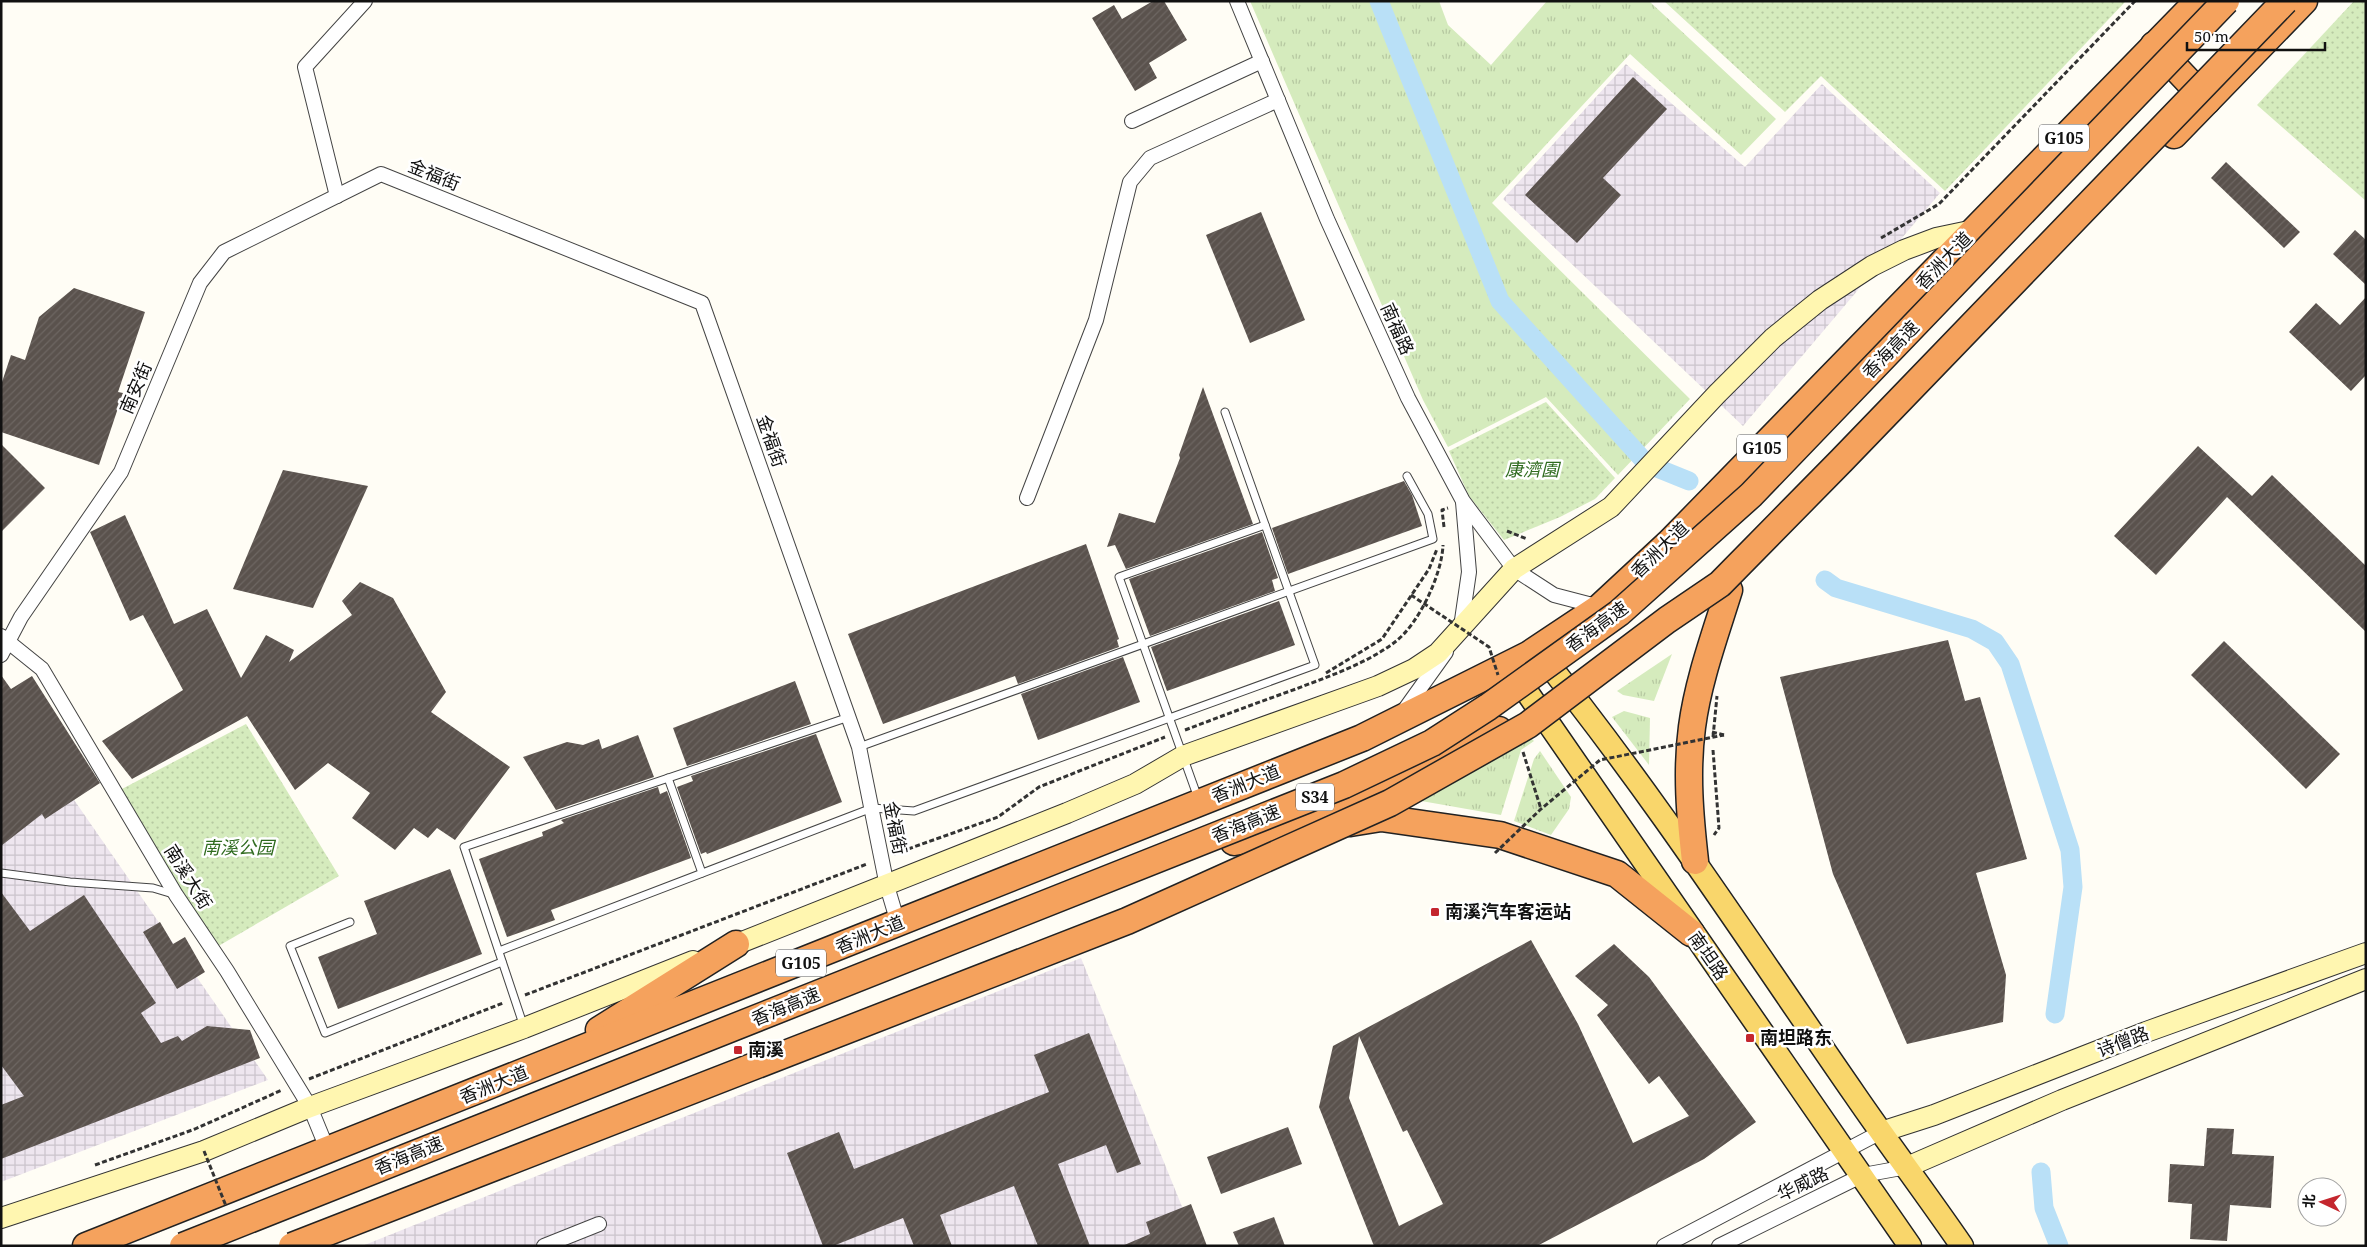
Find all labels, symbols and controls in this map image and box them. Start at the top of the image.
scale bar [2187,20,2324,52]
text: 50 m [2194,26,2229,46]
road number: G105 [2039,125,2089,152]
street label: 金福街 [405,153,464,195]
street label: 香洲大道 [1910,226,1977,295]
street label: 南福路 [1376,299,1420,358]
street label: 香海高速 [1857,315,1924,384]
street label: 南安街 [113,358,157,417]
street label: 金福街 [752,411,792,470]
road number: G105 [1737,434,1787,462]
park label: 康濟園 [1505,457,1562,481]
street label: 香洲大道 [1625,516,1694,583]
street label: 香海高速 [1560,595,1633,657]
street label: 香洲大道 [1208,758,1283,808]
road number: S34 [1296,784,1334,810]
street label: 香海高速 [1208,798,1283,848]
street label: 金福街 [879,799,913,857]
park label: 南溪公园 [202,835,277,859]
street label: 南溪大街 [160,840,218,913]
place label: 南溪汽车客运站 [1445,899,1571,923]
marker: 南溪汽车客运站 [1429,906,1441,918]
street label: 香洲大道 [832,909,907,959]
street label: 南坦路 [1684,926,1734,984]
road number: G105 [776,950,826,976]
street label: 香海高速 [748,981,823,1031]
street label: 诗僧路 [2093,1020,2152,1062]
place label: 南坦路东 [1760,1025,1832,1049]
marker: 南坦路东 [1744,1032,1756,1044]
place label: 南溪 [748,1037,784,1061]
marker: 南溪 [732,1044,744,1056]
street label: 香洲大道 [456,1059,531,1109]
street label: 香海高速 [371,1130,446,1180]
street label: 华威路 [1773,1160,1832,1206]
north arrow [2297,1177,2347,1227]
text: 北 [2299,1193,2318,1209]

